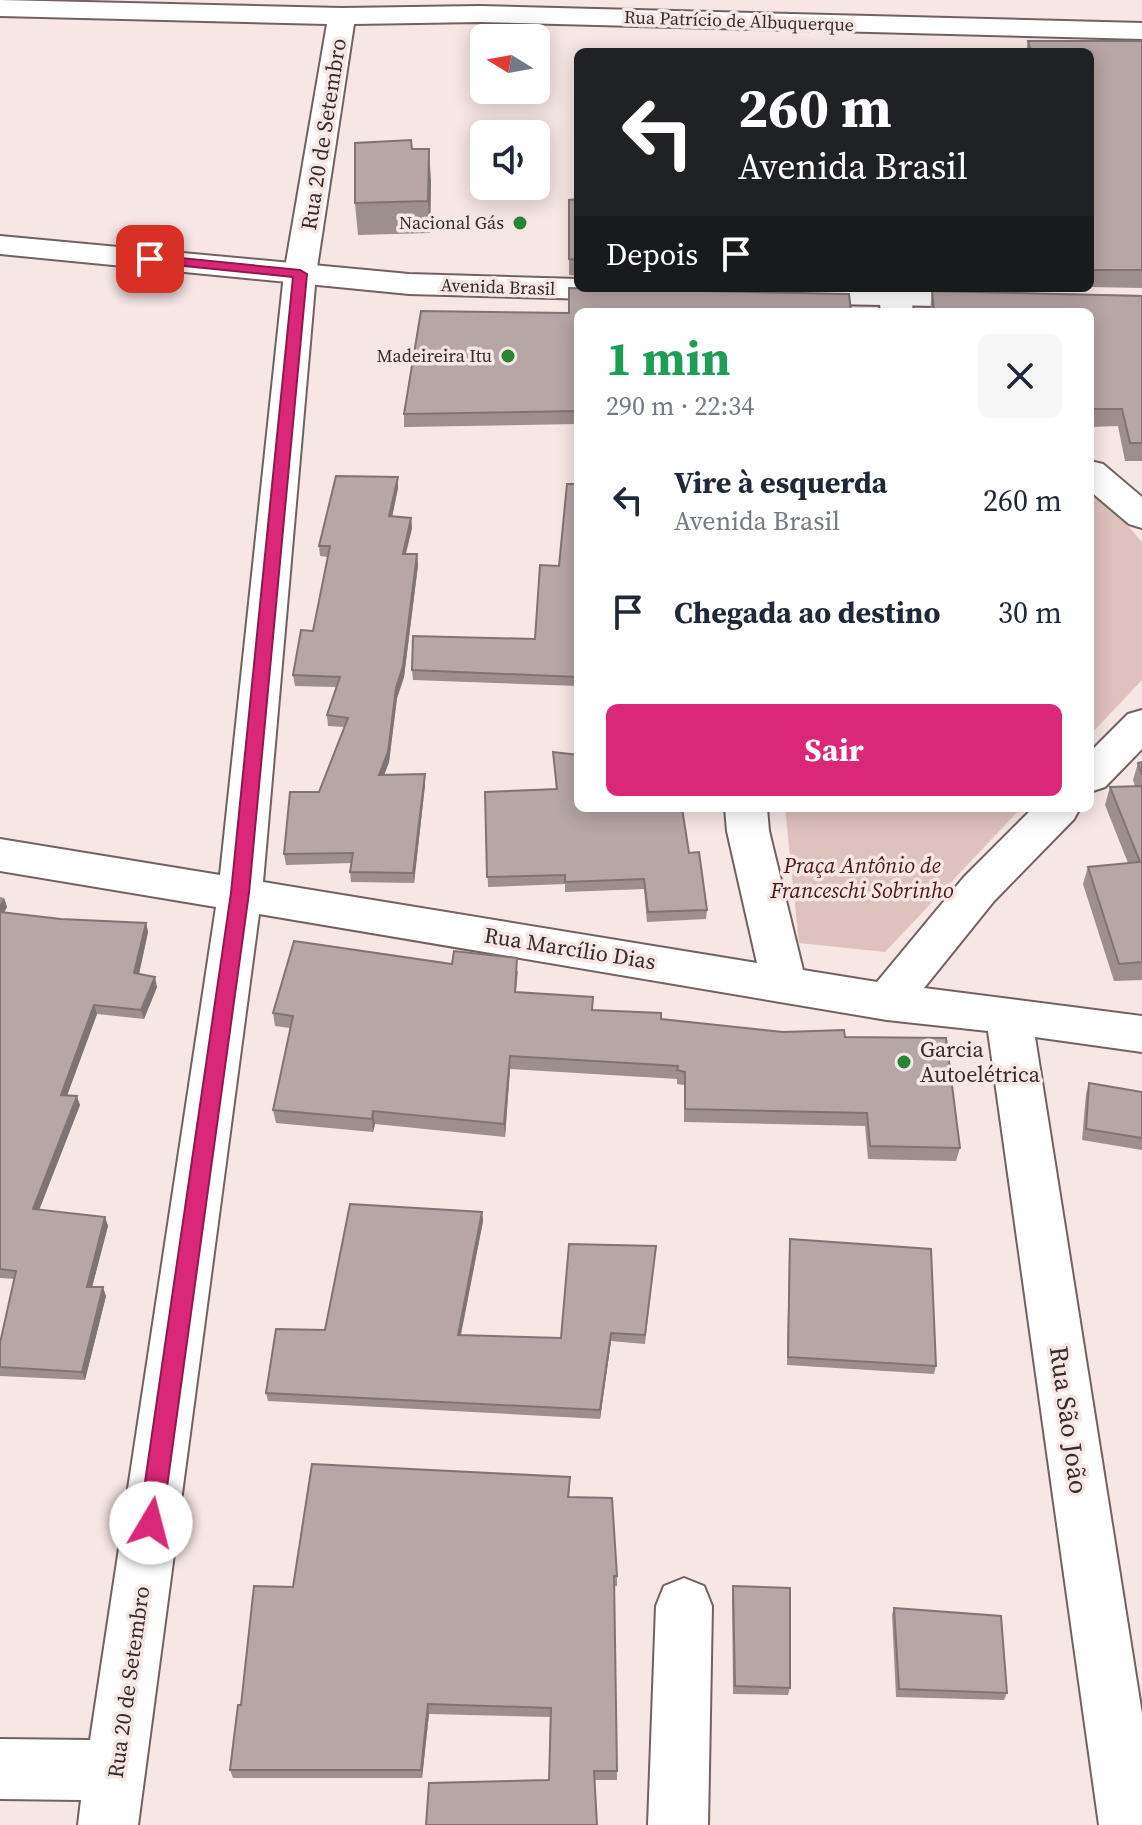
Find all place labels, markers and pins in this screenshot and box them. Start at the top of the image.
place label: Nacional Gás [399,210,504,235]
marker: Nacional Gás [511,214,529,232]
pin [116,225,184,293]
place label: Madeireira Itu [377,343,492,368]
marker: Madeireira Itu [499,347,517,365]
place label: Garcia Autoelétrica [920,1034,1041,1089]
marker: Garcia Autoelétrica [895,1053,913,1071]

